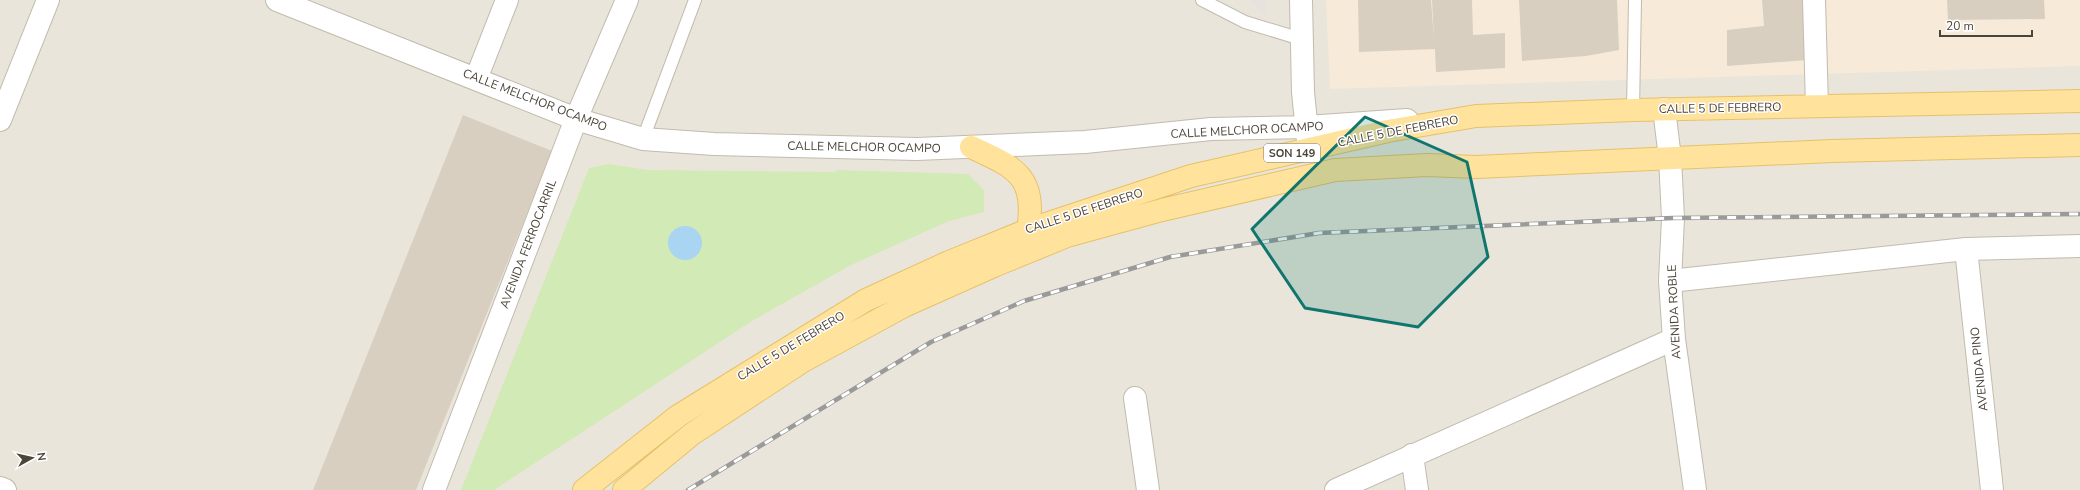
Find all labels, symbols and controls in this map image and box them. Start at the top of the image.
scale bar [1940,12,2032,38]
text: 20 m [1946,18,1974,34]
street label: CALLE MELCHOR OCAMPO [461,65,609,135]
street label: CALLE 5 DE FEBRERO [1658,99,1782,117]
street label: CALLE 5 DE FEBRERO [1336,111,1460,151]
street label: CALLE MELCHOR OCAMPO [1170,118,1324,142]
street label: CALLE MELCHOR OCAMPO [787,138,941,156]
road number: SON 149 [1264,144,1320,162]
street label: AVENIDA FERROCARRIL [496,177,560,311]
street label: CALLE 5 DE FEBRERO [1023,184,1145,238]
street label: AVENIDA ROBLE [1664,264,1684,360]
street label: CALLE 5 DE FEBRERO [734,308,848,384]
street label: AVENIDA PINO [1967,326,1991,412]
north arrow [12,438,52,478]
text: N [33,452,49,462]

